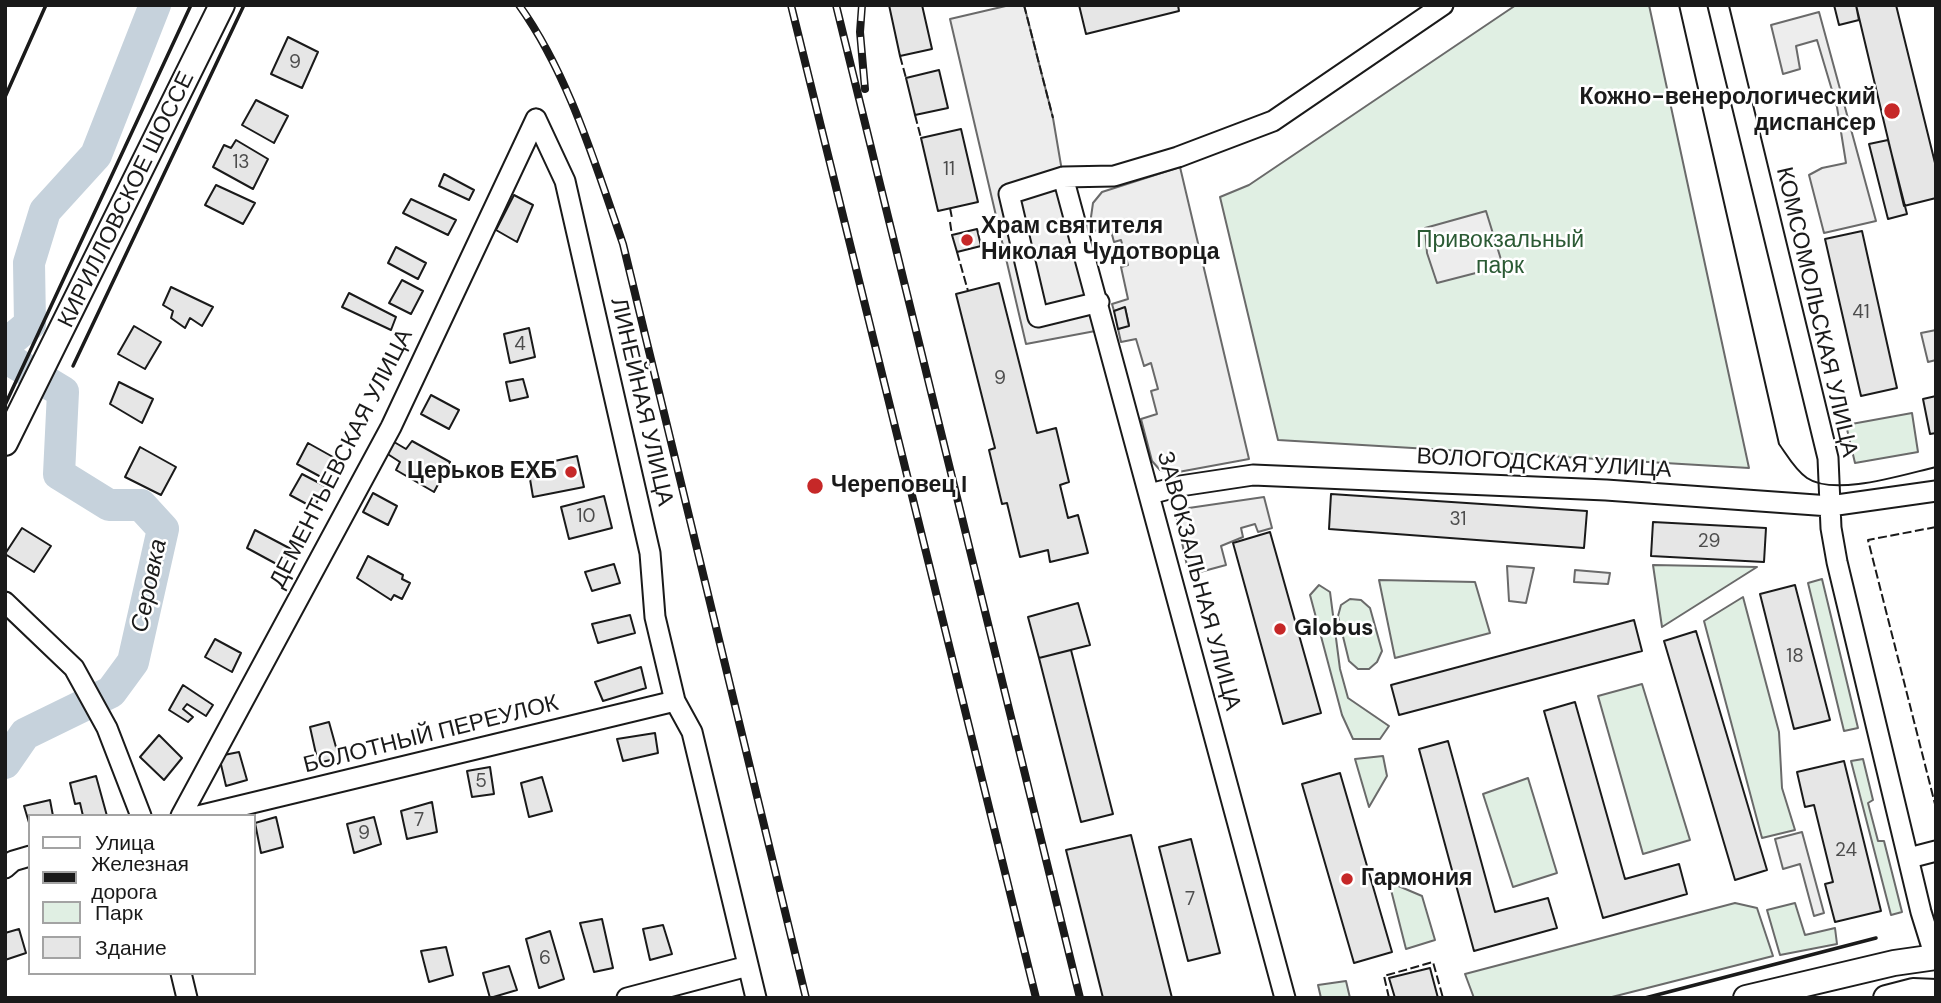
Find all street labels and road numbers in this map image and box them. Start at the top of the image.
street label: КИРИЛЛОВСКОЕ ШОССЕ [53,68,201,332]
street label: КОМСОМОЛЬСКАЯ УЛИЦА [1769,164,1863,460]
street label: ЛИНЕЙНАЯ УЛИЦА [604,295,678,509]
street label: ДЕМЕНТЬЕВСКАЯ УЛИЦА [265,325,419,593]
street label: ВОЛОГОДСКАЯ УЛИЦА [1416,444,1672,484]
street label: ЗАВОКЗАЛЬНАЯ УЛИЦА [1150,448,1246,714]
street label: БОЛОТНЫЙ ПЕРЕУЛОК [301,690,561,780]

